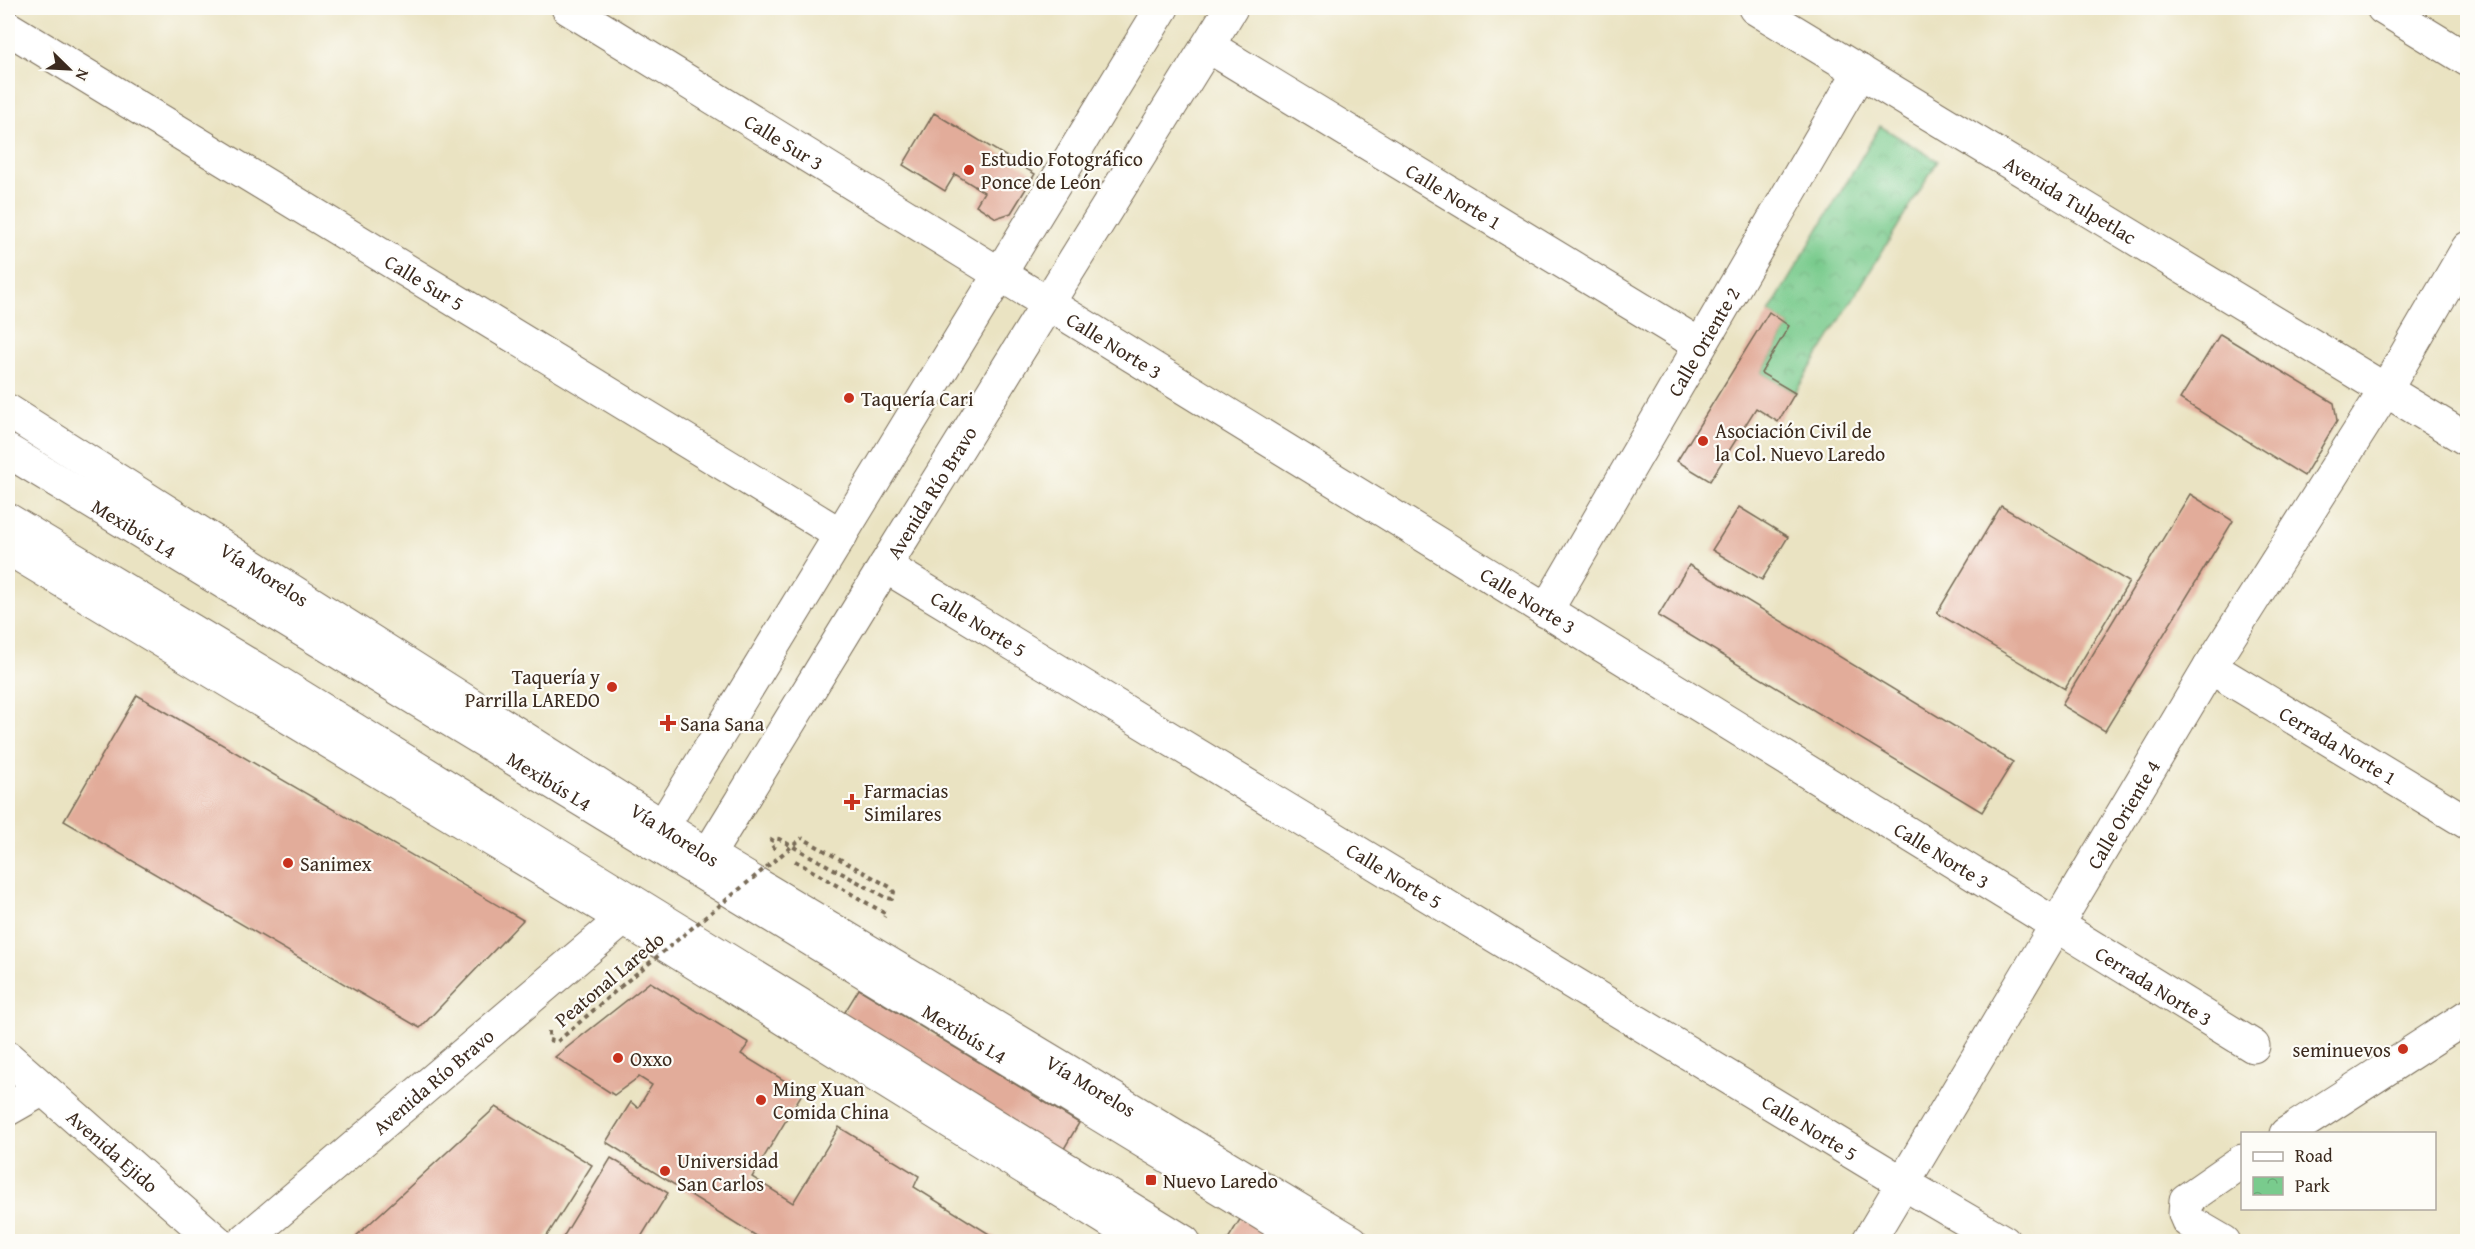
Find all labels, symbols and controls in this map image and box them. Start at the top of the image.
north arrow [39,39,99,99]
text: N [69,65,96,85]
street label: Calle Sur 3 [739,106,829,177]
place label: Estudio Fotográfico Ponce de León [981,144,1143,196]
street label: Avenida Tulpetlac [1999,148,2142,251]
street label: Calle Norte 1 [1401,155,1508,236]
marker: Estudio Fotográfico Ponce de León [962,163,976,177]
street label: Calle Sur 5 [380,246,470,317]
street label: Calle Oriente 2 [1660,281,1746,402]
street label: Calle Norte 3 [1061,304,1168,385]
place label: Taquería Cari [861,384,974,413]
marker: Taquería Cari [842,391,856,405]
place label: Asociación Civil de la Col. Nuevo Laredo [1715,416,1885,468]
street label: Avenida Río Bravo [879,420,983,564]
marker: Asociación Civil de la Col. Nuevo Laredo [1696,434,1710,448]
street label: Mexibús L4 [87,491,182,565]
street label: Vía Morelos [215,535,315,613]
street label: Calle Norte 3 [1475,559,1582,640]
street label: Calle Norte 5 [926,583,1033,663]
place label: Taquería y Parrilla LAREDO [465,662,600,714]
marker: Taquería y Parrilla LAREDO [605,680,619,694]
street label: Cerrada Norte 1 [2274,698,2403,791]
place label: Sana Sana [680,709,765,738]
marker: Sana Sana [661,716,675,730]
street label: Mexibús L4 [502,743,598,817]
street label: Calle Oriente 4 [2079,754,2166,874]
place label: Farmacias Similares [864,776,948,828]
street label: Vía Morelos [625,795,725,873]
marker: Farmacias Similares [845,795,859,809]
street label: Calle Norte 3 [1889,814,1996,895]
street label: Calle Norte 5 [1341,835,1448,915]
place label: Sanimex [300,849,372,878]
marker: Sanimex [281,856,295,870]
street label: Peatonal Laredo [548,925,670,1033]
street label: Cerrada Norte 3 [2090,938,2218,1032]
street label: Mexibús L4 [917,996,1013,1070]
street label: Avenida Río Bravo [366,1021,500,1141]
place label: seminuevos [2293,1035,2391,1064]
marker: seminuevos [2396,1042,2410,1056]
place label: Oxxo [630,1044,672,1073]
street label: Vía Morelos [1041,1047,1142,1124]
marker: Oxxo [611,1051,625,1065]
place label: Ming Xuan Comida China [773,1074,890,1126]
street label: Calle Norte 5 [1757,1087,1864,1167]
marker: Ming Xuan Comida China [754,1093,768,1107]
street label: Avenida Ejido [61,1102,165,1199]
legend [2241,1132,2436,1210]
text: Road [2295,1142,2333,1169]
place label: Universidad San Carlos [677,1146,779,1198]
marker: Universidad San Carlos [658,1164,672,1178]
place label: Nuevo Laredo [1163,1166,1278,1195]
text: Park [2295,1172,2331,1199]
marker: Nuevo Laredo [1144,1173,1158,1187]

